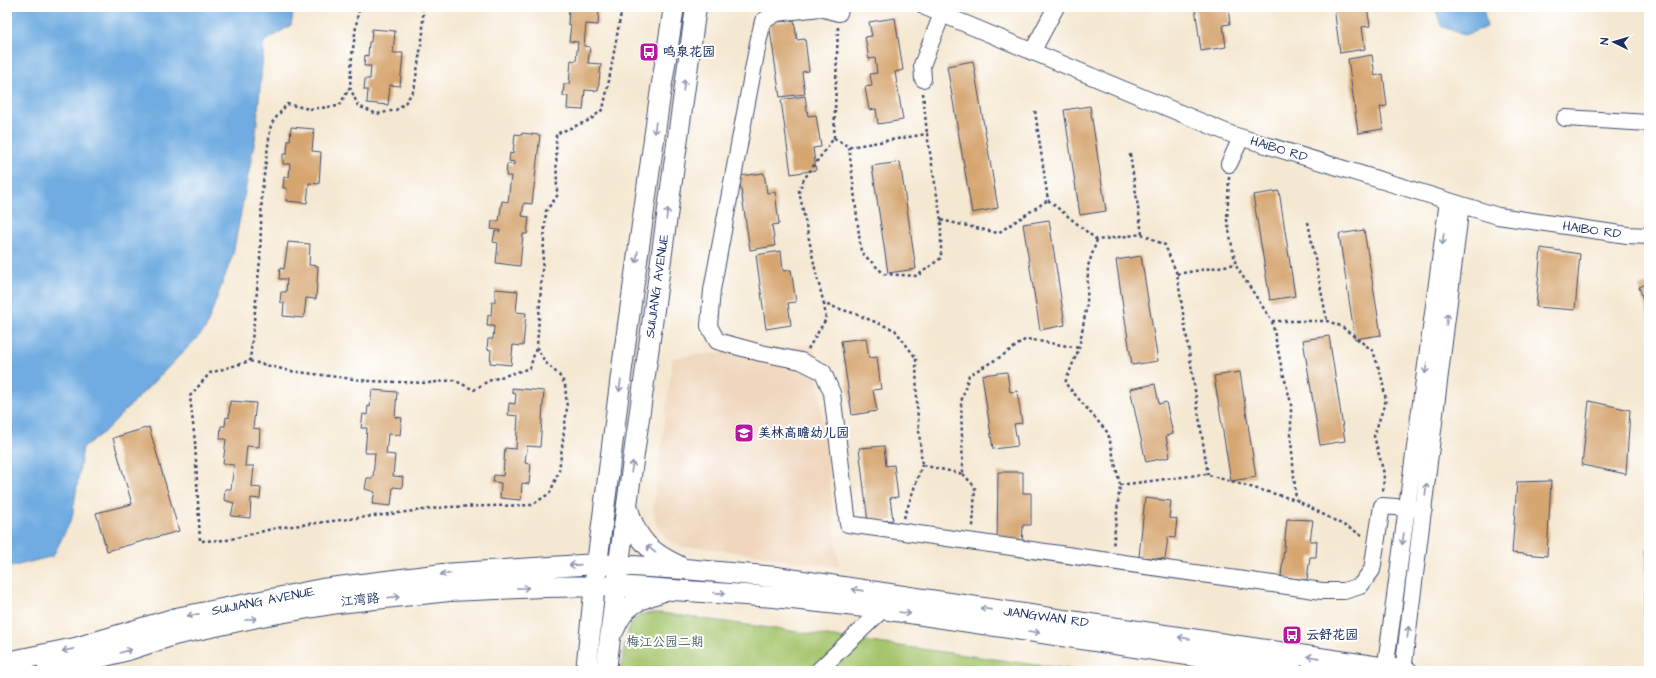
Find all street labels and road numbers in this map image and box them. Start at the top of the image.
street label: HAIBO RD [1248,132,1310,166]
street label: HAIBO RD [1562,217,1623,243]
street label: SUIJIANG AVENUE [641,233,673,339]
street label: SUIJIANG AVENUE [210,582,316,620]
street label: 江湾路 [340,589,380,611]
street label: JIANGWAN RD [1002,602,1090,632]

